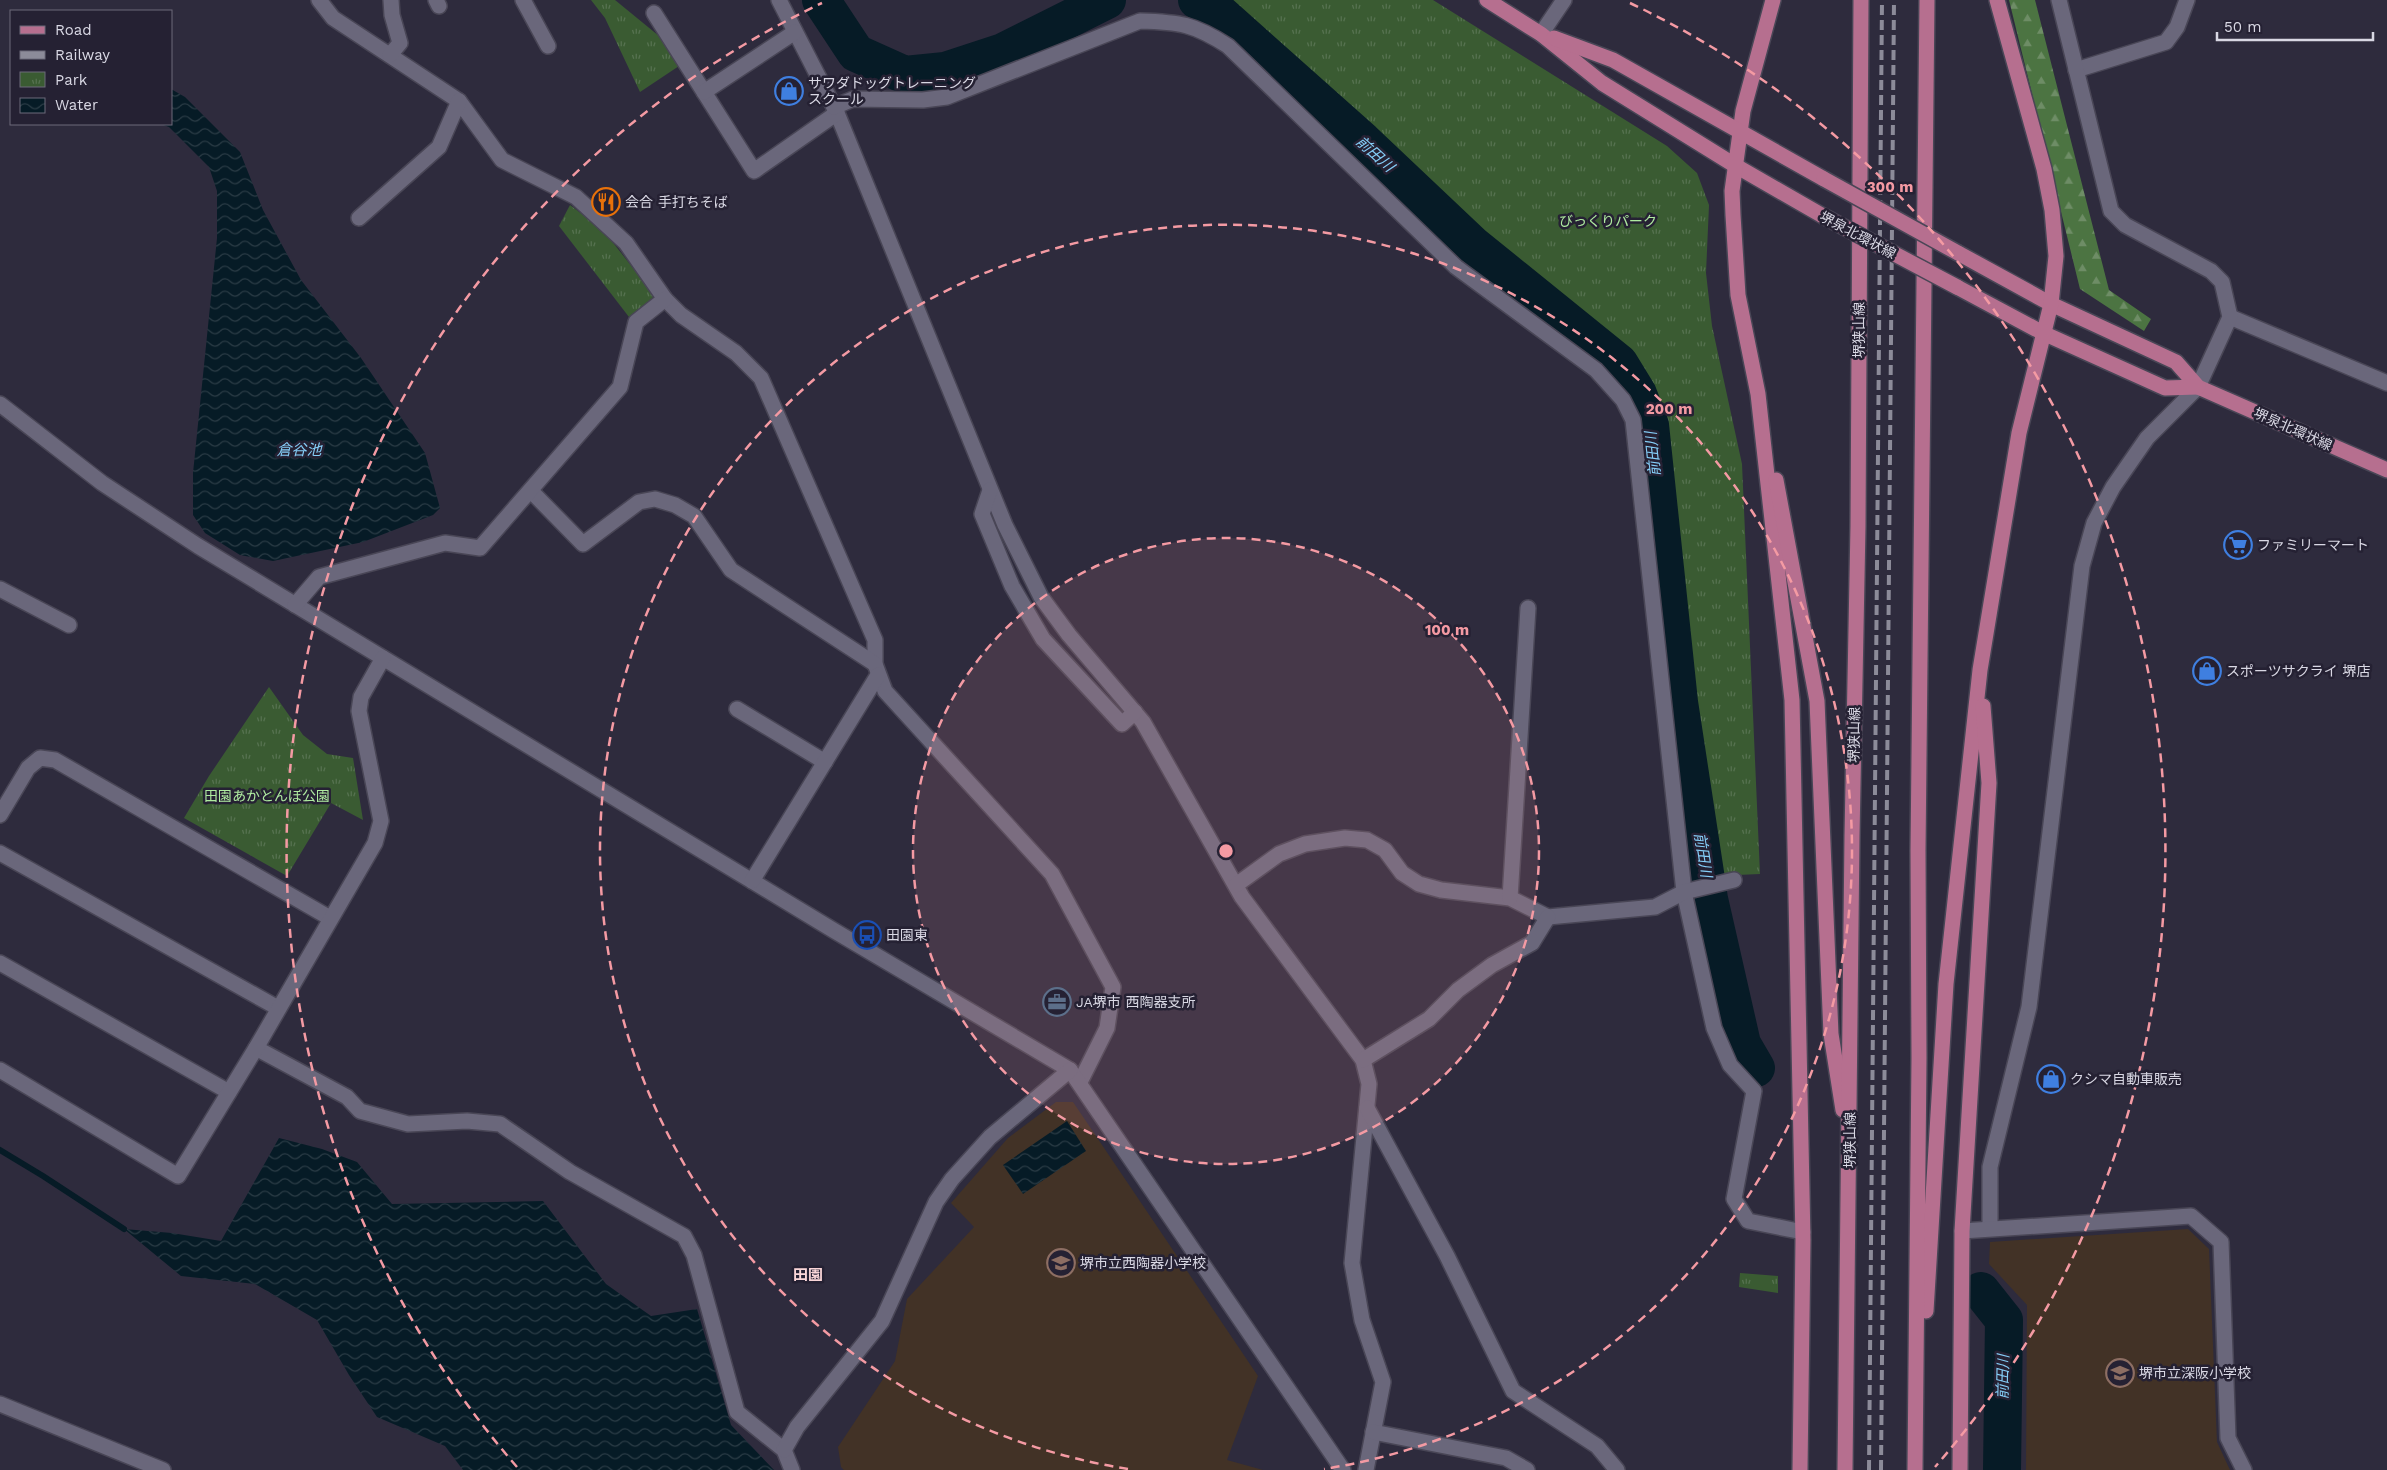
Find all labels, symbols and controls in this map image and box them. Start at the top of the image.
legend [10,10,172,125]
scale bar [2217,10,2373,42]
text: 50 m [2224,18,2261,36]
text: Road [55,21,92,39]
text: Railway [55,46,110,64]
text: Park [55,71,88,89]
place label: サワダドッグトレーニング スクール [808,75,976,107]
shop icon: サワダドッグトレーニング スクール [774,76,804,106]
text: Water [55,96,98,114]
water label: 前田川 [1352,132,1399,177]
text: 300 m [1867,178,1913,196]
restaurant icon: 会合 手打ちそば [591,187,621,217]
place label: 会合 手打ちそば [625,194,728,210]
street label: 堺泉北環状線 [1817,208,1899,262]
park label: びっくりパーク [1559,213,1657,229]
street label: 堺狭山線 [1851,302,1867,358]
text: 200 m [1646,400,1692,418]
street label: 堺泉北環状線 [2251,405,2335,453]
water label: 前田川 [1641,429,1664,477]
water label: 倉谷池 [276,441,323,459]
supermarket icon: ファミリーマート [2223,530,2253,560]
place label: ファミリーマート [2257,537,2369,553]
text: 100 m [1425,621,1469,639]
shop icon: スポーツサクライ 堺店 [2192,656,2222,686]
place label: スポーツサクライ 堺店 [2226,663,2371,679]
street label: 堺狭山線 [1846,707,1862,763]
park label: 田園あかとんぼ公園 [204,788,330,804]
water label: 前田川 [1691,831,1716,881]
centre of rings [1217,842,1235,860]
bus stop icon: 田園東 [852,920,882,950]
place label: 田園東 [886,927,928,943]
office icon: JA堺市 西陶器支所 [1042,987,1072,1017]
place label: JA堺市 西陶器支所 [1076,994,1196,1010]
shop icon: クシマ自動車販売 [2036,1064,2066,1094]
place label: クシマ自動車販売 [2070,1071,2182,1087]
street label: 堺狭山線 [1842,1112,1858,1168]
school or university icon: 堺市立西陶器小学校 [1046,1248,1076,1278]
place label: 堺市立西陶器小学校 [1080,1255,1206,1271]
district label: 田園 [793,1266,823,1284]
water label: 前田川 [1994,1352,2012,1400]
school or university icon: 堺市立深阪小学校 [2105,1358,2135,1388]
place label: 堺市立深阪小学校 [2139,1365,2251,1381]

